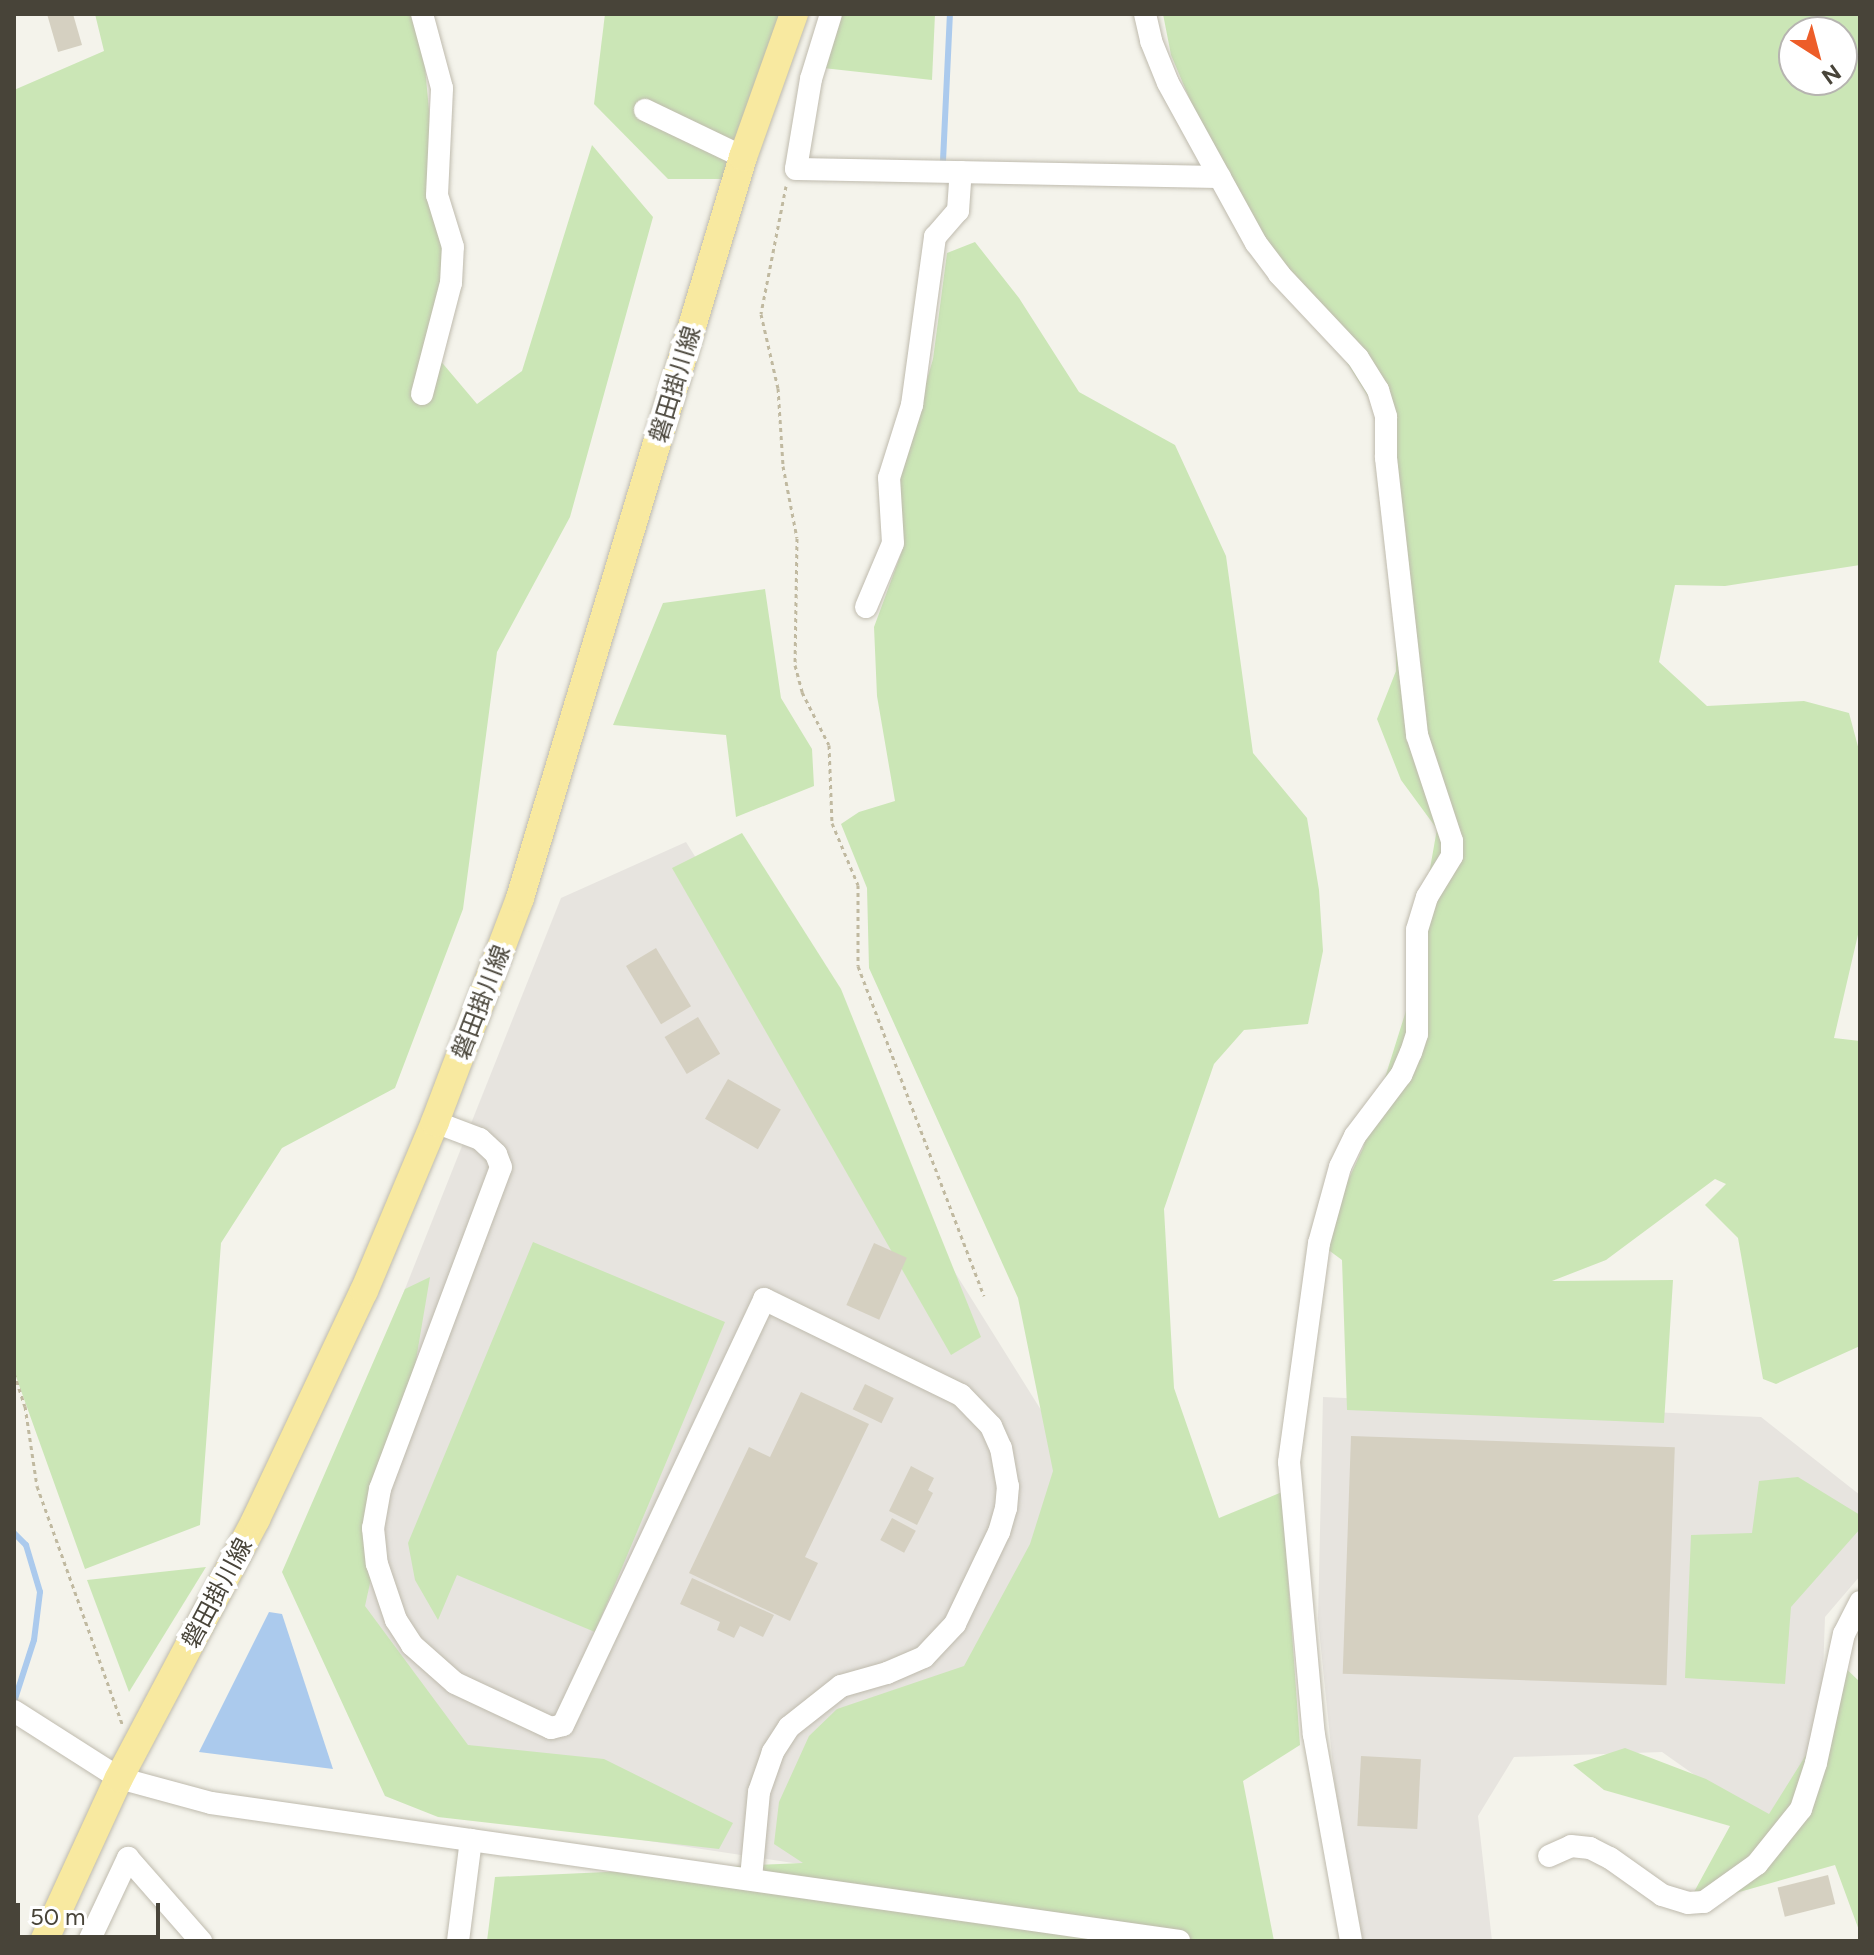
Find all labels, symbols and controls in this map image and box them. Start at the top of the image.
north arrow [1778,16,1858,96]
text: N [1816,58,1846,90]
street label: 磐田掛川線 [644,322,706,446]
street label: 磐田掛川線 [446,941,516,1063]
street label: 磐田掛川線 [176,1533,258,1653]
scale bar [20,1887,164,1937]
text: 50 m [30,1902,86,1931]

